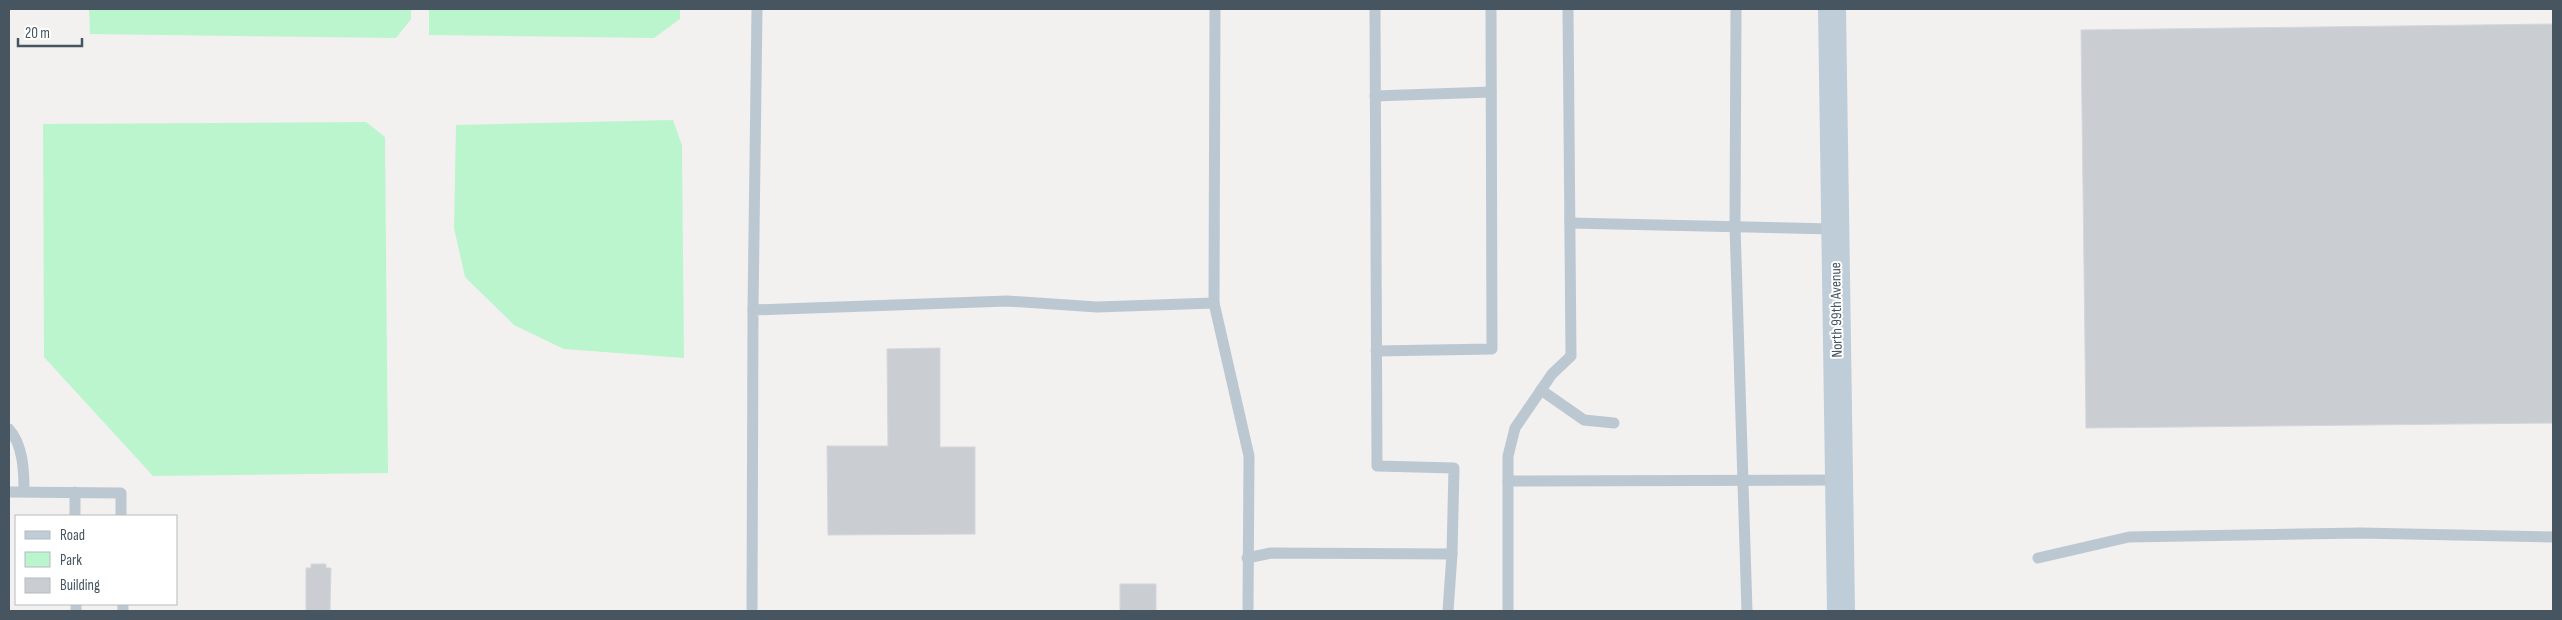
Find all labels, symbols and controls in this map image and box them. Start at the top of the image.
scale bar [18,15,81,47]
text: 20 m [25,24,50,43]
street label: North 99th Avenue [1826,262,1847,358]
legend [15,515,178,605]
text: Road [60,526,85,545]
text: Park [60,551,82,570]
text: Building [60,576,100,595]

